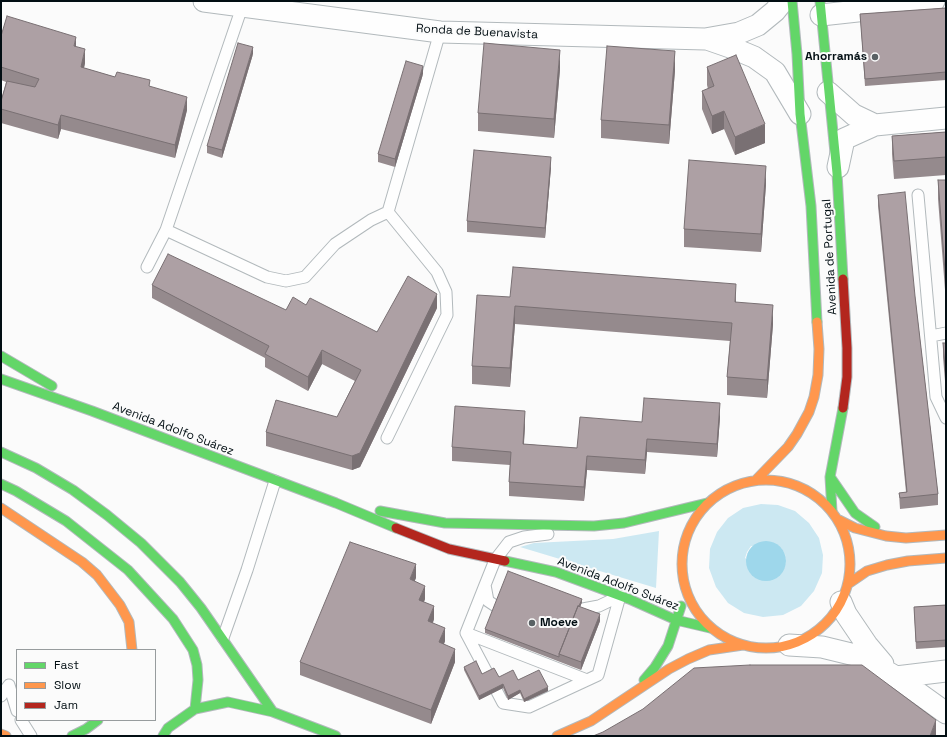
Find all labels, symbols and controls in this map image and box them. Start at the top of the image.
street label: Ronda de Buenavista [416,22,538,42]
place label: Ahorramás [805,50,867,64]
marker: Ahorramás [870,52,880,62]
street label: Avenida de Portugal [820,199,840,315]
street label: Avenida Adolfo Suárez [110,399,236,459]
street label: Avenida Adolfo Suárez [555,554,681,614]
place label: Moeve [540,616,578,630]
marker: Moeve [527,618,537,628]
legend [16,649,156,721]
text: Fast [54,657,79,673]
text: Slow [54,677,81,693]
text: Jam [54,697,78,713]

